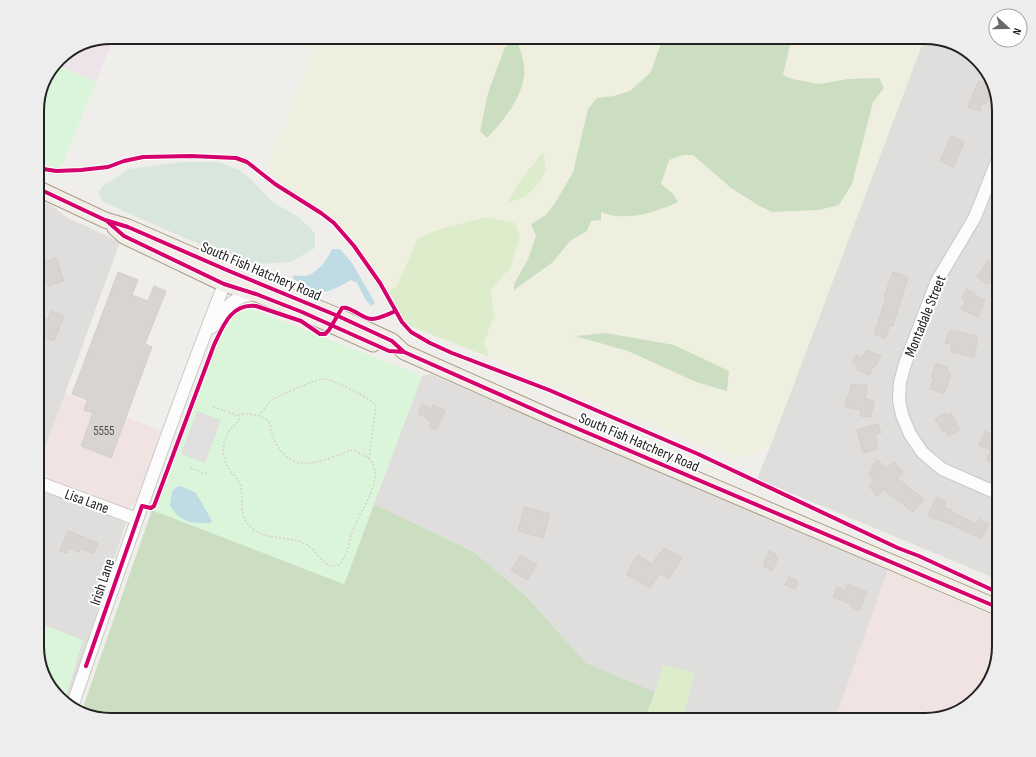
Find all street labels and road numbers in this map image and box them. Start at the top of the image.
street label: South Fish Hatchery Road [198,237,324,305]
street label: Montadale Street [900,272,951,360]
street label: South Fish Hatchery Road [576,408,702,476]
street label: Lisa Lane [62,485,112,518]
street label: Irish Lane [86,556,119,608]

